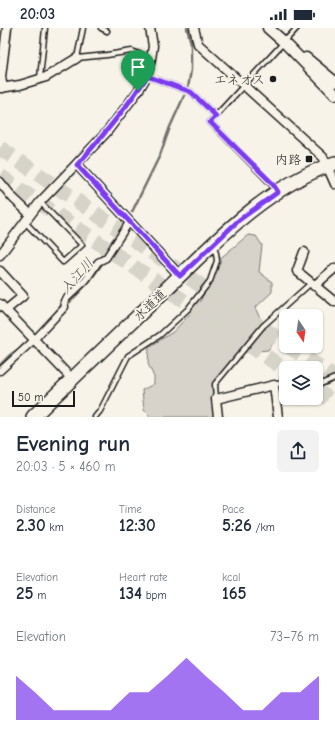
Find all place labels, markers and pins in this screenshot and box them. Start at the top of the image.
pin [121,50,155,91]
place label: エネオス [214,72,265,87]
marker: エネオス [268,74,278,84]
place label: 内路 [275,152,301,167]
marker: 内路 [304,154,314,164]

